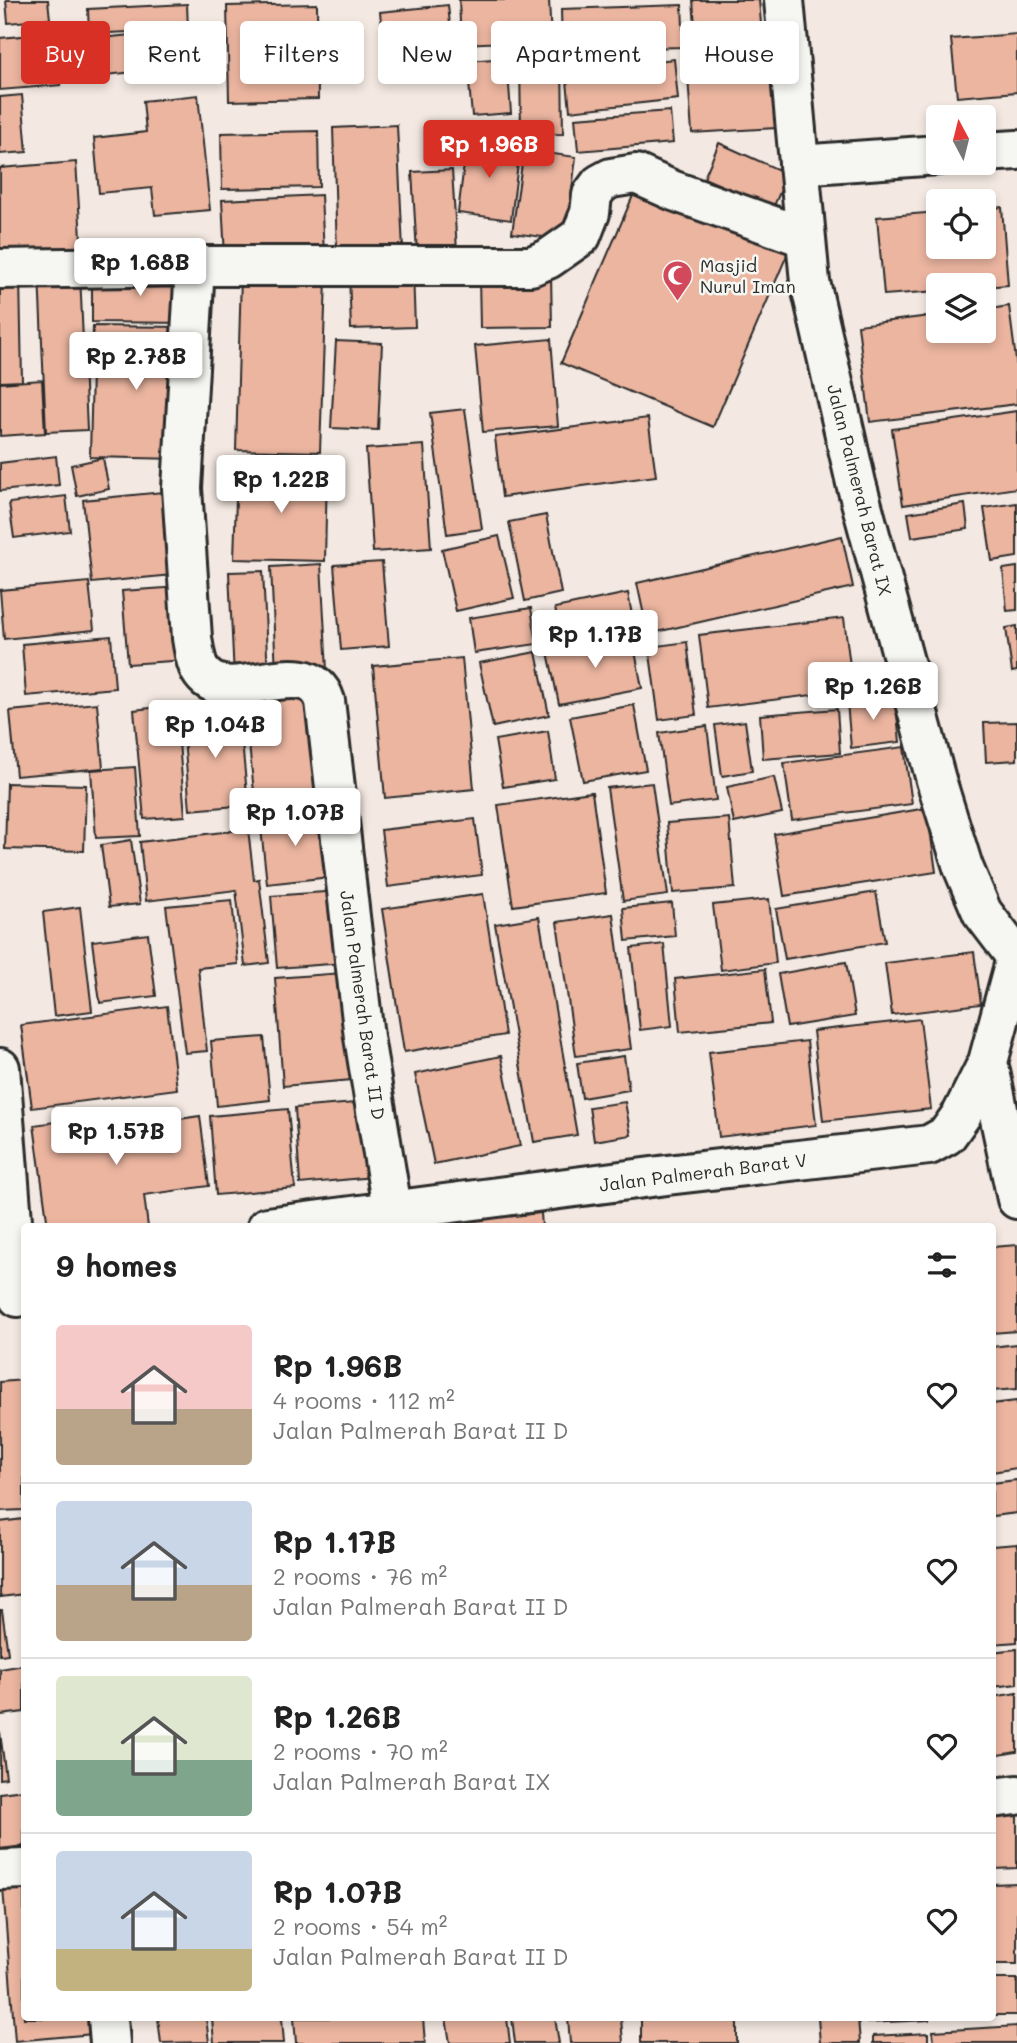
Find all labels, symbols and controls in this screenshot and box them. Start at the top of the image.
chip: Buy [21,21,110,84]
chip: Rent [124,21,226,84]
chip: Filters [240,21,364,84]
chip: New [378,21,477,84]
chip: Apartment [491,21,666,84]
chip: House [680,21,799,84]
north arrow [926,105,996,175]
map controls [926,105,996,343]
pin: Rp 1.96B [417,120,561,180]
text: Rp 1.96B [439,128,539,158]
button: locate [926,189,996,259]
pin: Rp 1.68B [68,238,212,298]
text: Rp 1.68B [90,246,190,276]
place label: Masjid Nurul Iman [700,253,796,298]
mosque icon: Masjid Nurul Iman [660,258,694,302]
button: layers [926,273,996,343]
pin: Rp 2.78B [64,332,208,392]
text: Rp 2.78B [85,340,187,370]
street label: Jalan Palmerah Barat IX [822,382,898,598]
pin: Rp 1.22B [209,456,353,515]
text: Rp 1.22B [232,463,330,493]
pin: Rp 1.17B [523,610,667,670]
text: Rp 1.17B [548,618,642,648]
pin: Rp 1.26B [801,662,945,722]
text: Rp 1.26B [824,670,922,700]
pin: Rp 1.04B [143,700,287,760]
text: Rp 1.04B [165,708,265,738]
pin: Rp 1.07B [223,788,367,848]
text: Rp 1.07B [245,796,345,826]
street label: Jalan Palmerah Barat II D [335,889,391,1121]
pin: Rp 1.57B [44,1108,188,1167]
text: Rp 1.57B [67,1115,165,1145]
street label: Jalan Palmerah Barat V [598,1147,808,1197]
text: 9 homes [56,1245,177,1285]
icon: filters [923,1246,961,1284]
text: Rp 1.96B [273,1345,402,1385]
icon: home [112,1353,196,1437]
icon: heart [923,1376,961,1414]
text: 4 rooms · 112 m² [273,1385,455,1415]
text: Jalan Palmerah Barat II D [273,1415,568,1445]
text: Rp 1.17B [273,1521,396,1561]
icon: home [112,1529,196,1613]
icon: heart [923,1552,961,1590]
text: 2 rooms · 76 m² [273,1561,447,1591]
text: Jalan Palmerah Barat II D [273,1591,568,1621]
text: Rp 1.26B [273,1696,401,1736]
icon: home [112,1704,196,1788]
icon: heart [923,1727,961,1765]
text: 2 rooms · 70 m² [273,1736,448,1766]
text: Jalan Palmerah Barat IX [273,1766,550,1796]
text: Rp 1.07B [273,1871,402,1911]
icon: home [112,1879,196,1963]
icon: heart [923,1902,961,1940]
text: 2 rooms · 54 m² [273,1911,448,1941]
text: Jalan Palmerah Barat II D [273,1941,568,1971]

